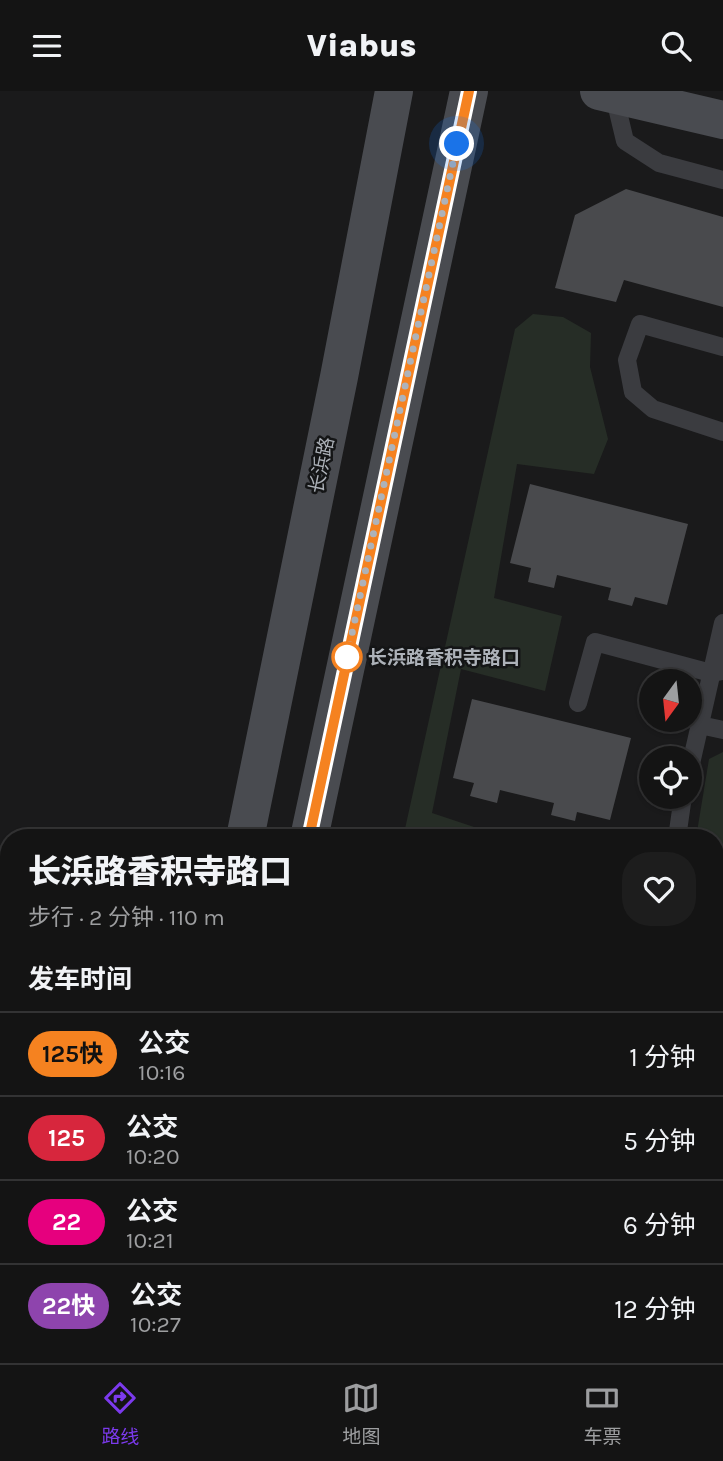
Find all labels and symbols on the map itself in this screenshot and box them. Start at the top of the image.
your location [439,126,474,161]
street label: 长浜路 [305,435,339,495]
marker: 长浜路香积寺路口 [332,642,362,672]
place label: 长浜路香积寺路口 [368,647,520,669]
north arrow [639,669,702,731]

